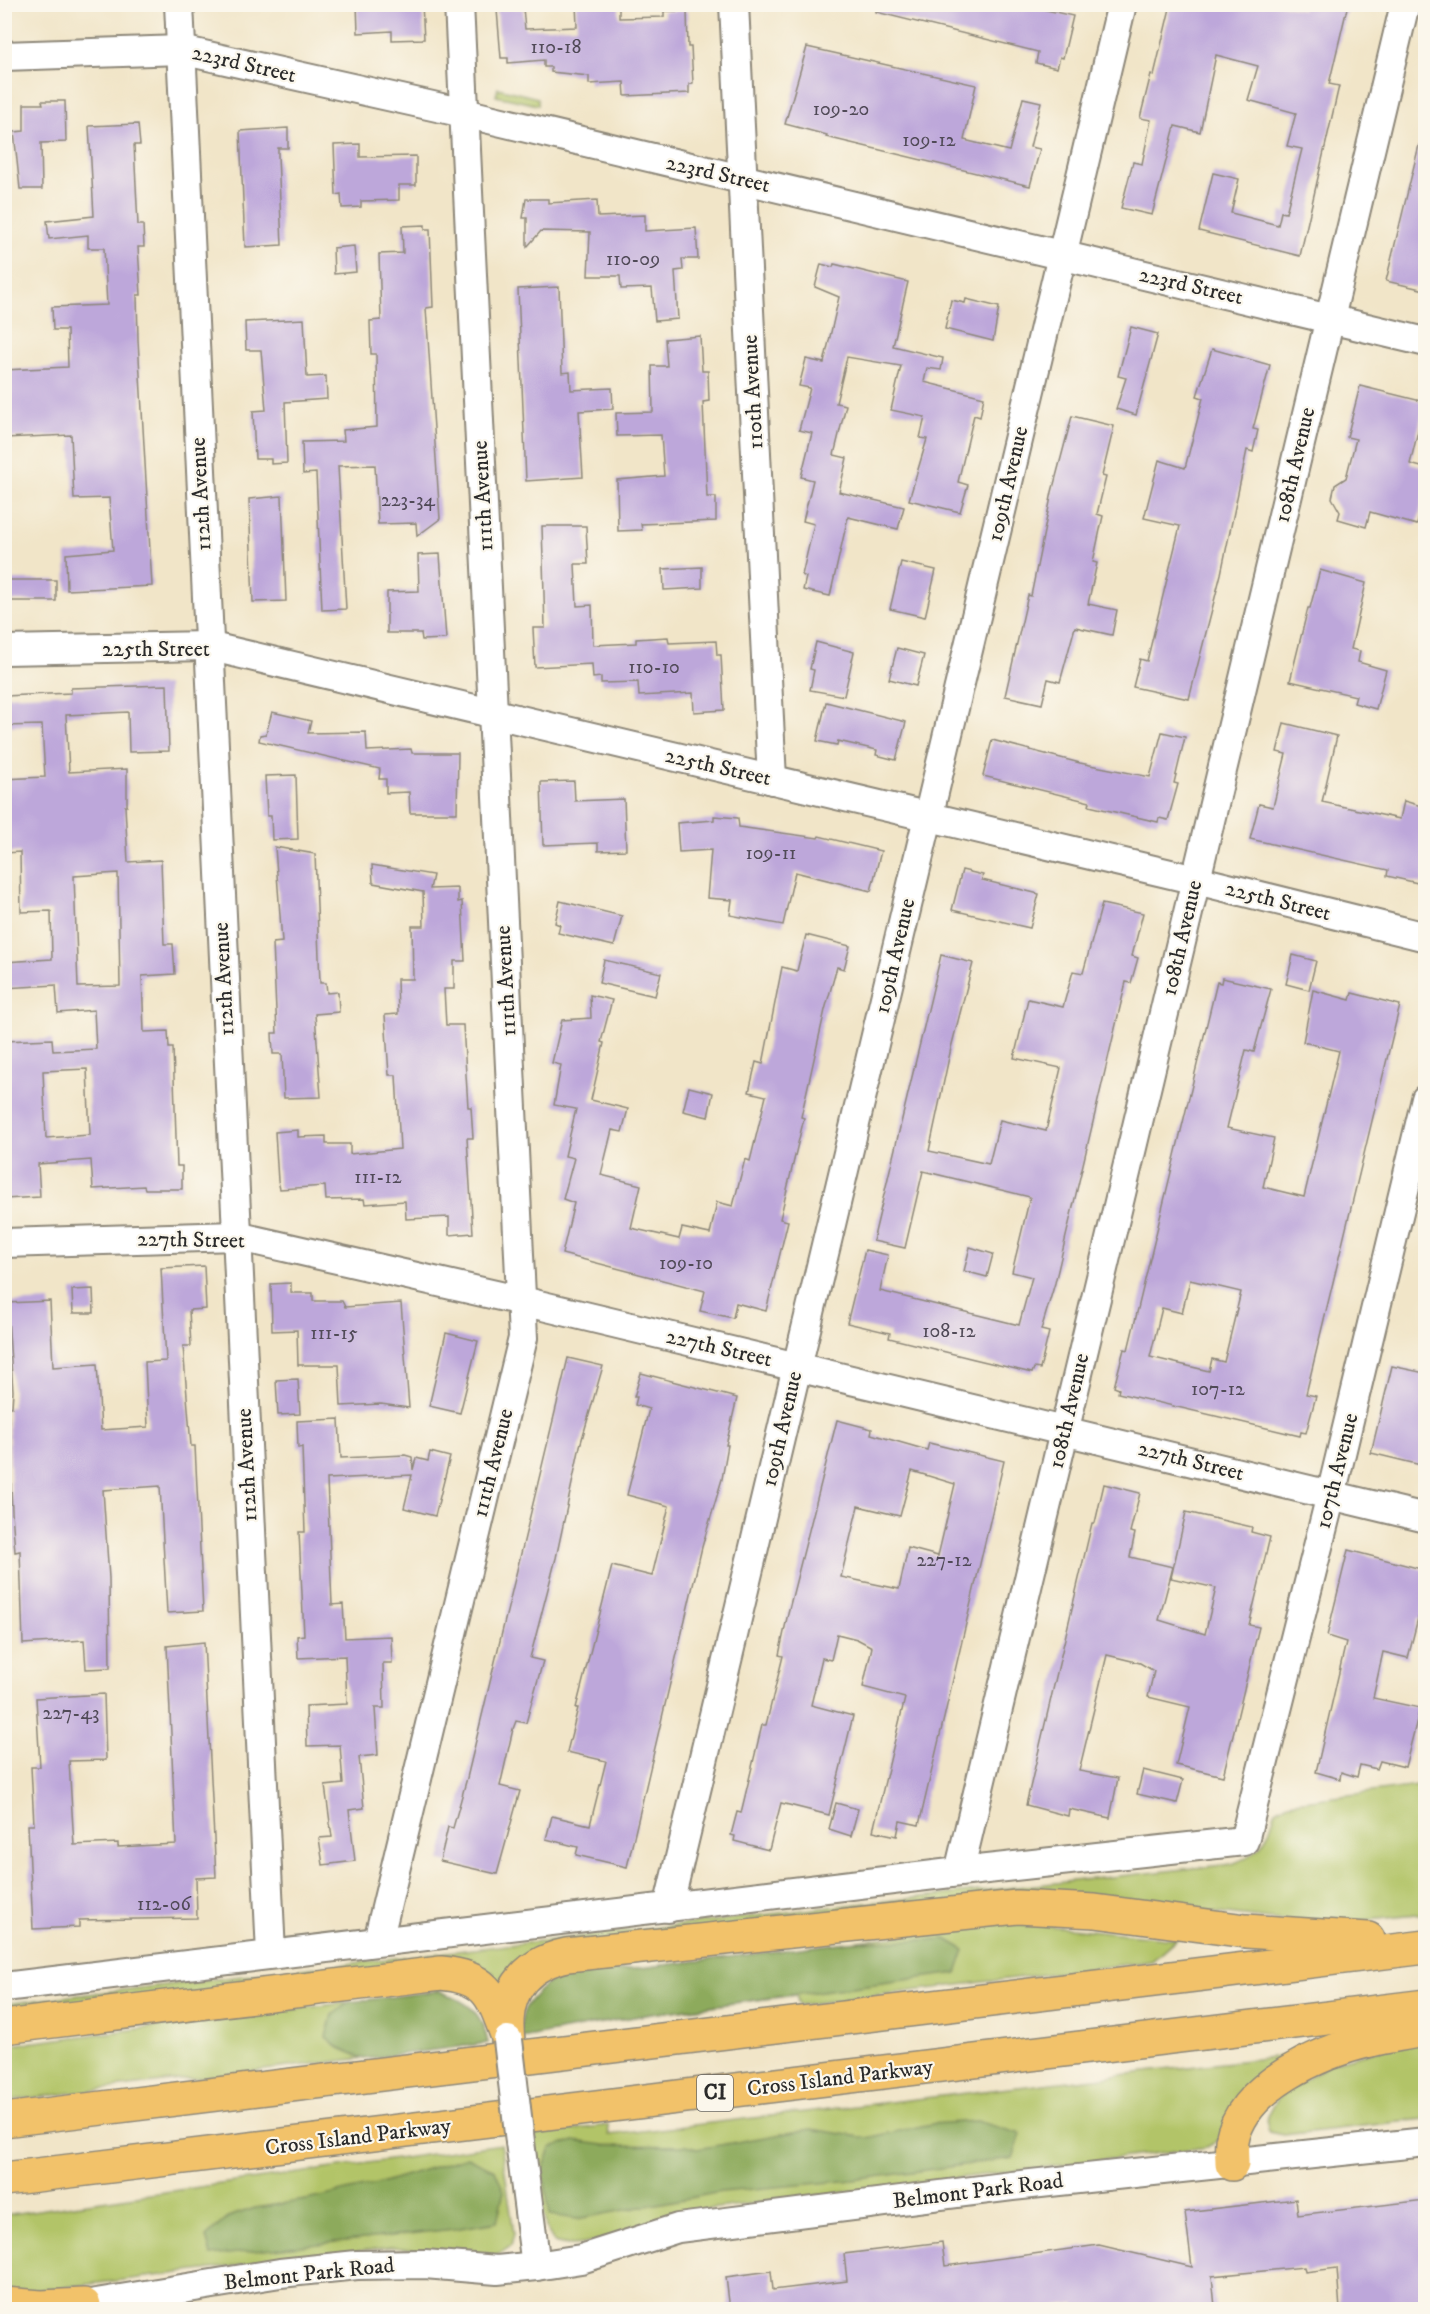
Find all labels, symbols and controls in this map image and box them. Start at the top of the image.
house number: 110-18 [531,35,581,60]
street label: 223rd Street [189,39,299,89]
house number: 109-20 [813,97,869,122]
house number: 109-12 [902,128,956,153]
street label: 223rd Street [663,149,773,199]
house number: 110-09 [606,247,660,272]
street label: 223rd Street [1136,261,1246,311]
street label: 110th Avenue [737,334,769,450]
street label: 108th Avenue [1269,405,1321,525]
street label: 109th Avenue [982,424,1034,544]
street label: 112th Avenue [185,437,217,551]
street label: 111th Avenue [467,440,499,552]
house number: 223-34 [381,488,436,513]
street label: 225th Street [102,636,210,663]
house number: 110-10 [628,655,680,680]
street label: 225th Street [662,742,774,792]
house number: 109-11 [746,841,796,866]
street label: 225th Street [1222,875,1334,927]
street label: 108th Avenue [1156,878,1208,998]
street label: 109th Avenue [869,896,921,1016]
street label: 112th Avenue [208,922,240,1036]
street label: 111th Avenue [490,925,522,1037]
house number: 111-12 [354,1165,402,1190]
street label: 227th Street [137,1226,245,1254]
house number: 109-10 [659,1251,713,1276]
house number: 108-12 [922,1319,976,1344]
house number: 111-15 [310,1321,358,1346]
street label: 227th Street [663,1323,775,1373]
street label: 108th Avenue [1043,1351,1095,1471]
street label: 109th Avenue [756,1369,808,1489]
house number: 107-12 [1191,1377,1245,1402]
street label: 111th Avenue [466,1406,520,1520]
street label: 112th Avenue [231,1408,263,1522]
street label: 107th Avenue [1310,1410,1364,1532]
street label: 227th Street [1135,1435,1247,1487]
house number: 227-12 [917,1548,972,1573]
house number: 227-43 [43,1701,99,1726]
house number: 112-06 [137,1892,191,1917]
street label: Cross Island Parkway [745,2053,935,2103]
road number: CI [697,2075,733,2111]
street label: Cross Island Parkway [263,2112,453,2162]
street label: Belmont Park Road [891,2167,1065,2215]
street label: Belmont Park Road [222,2252,396,2296]

